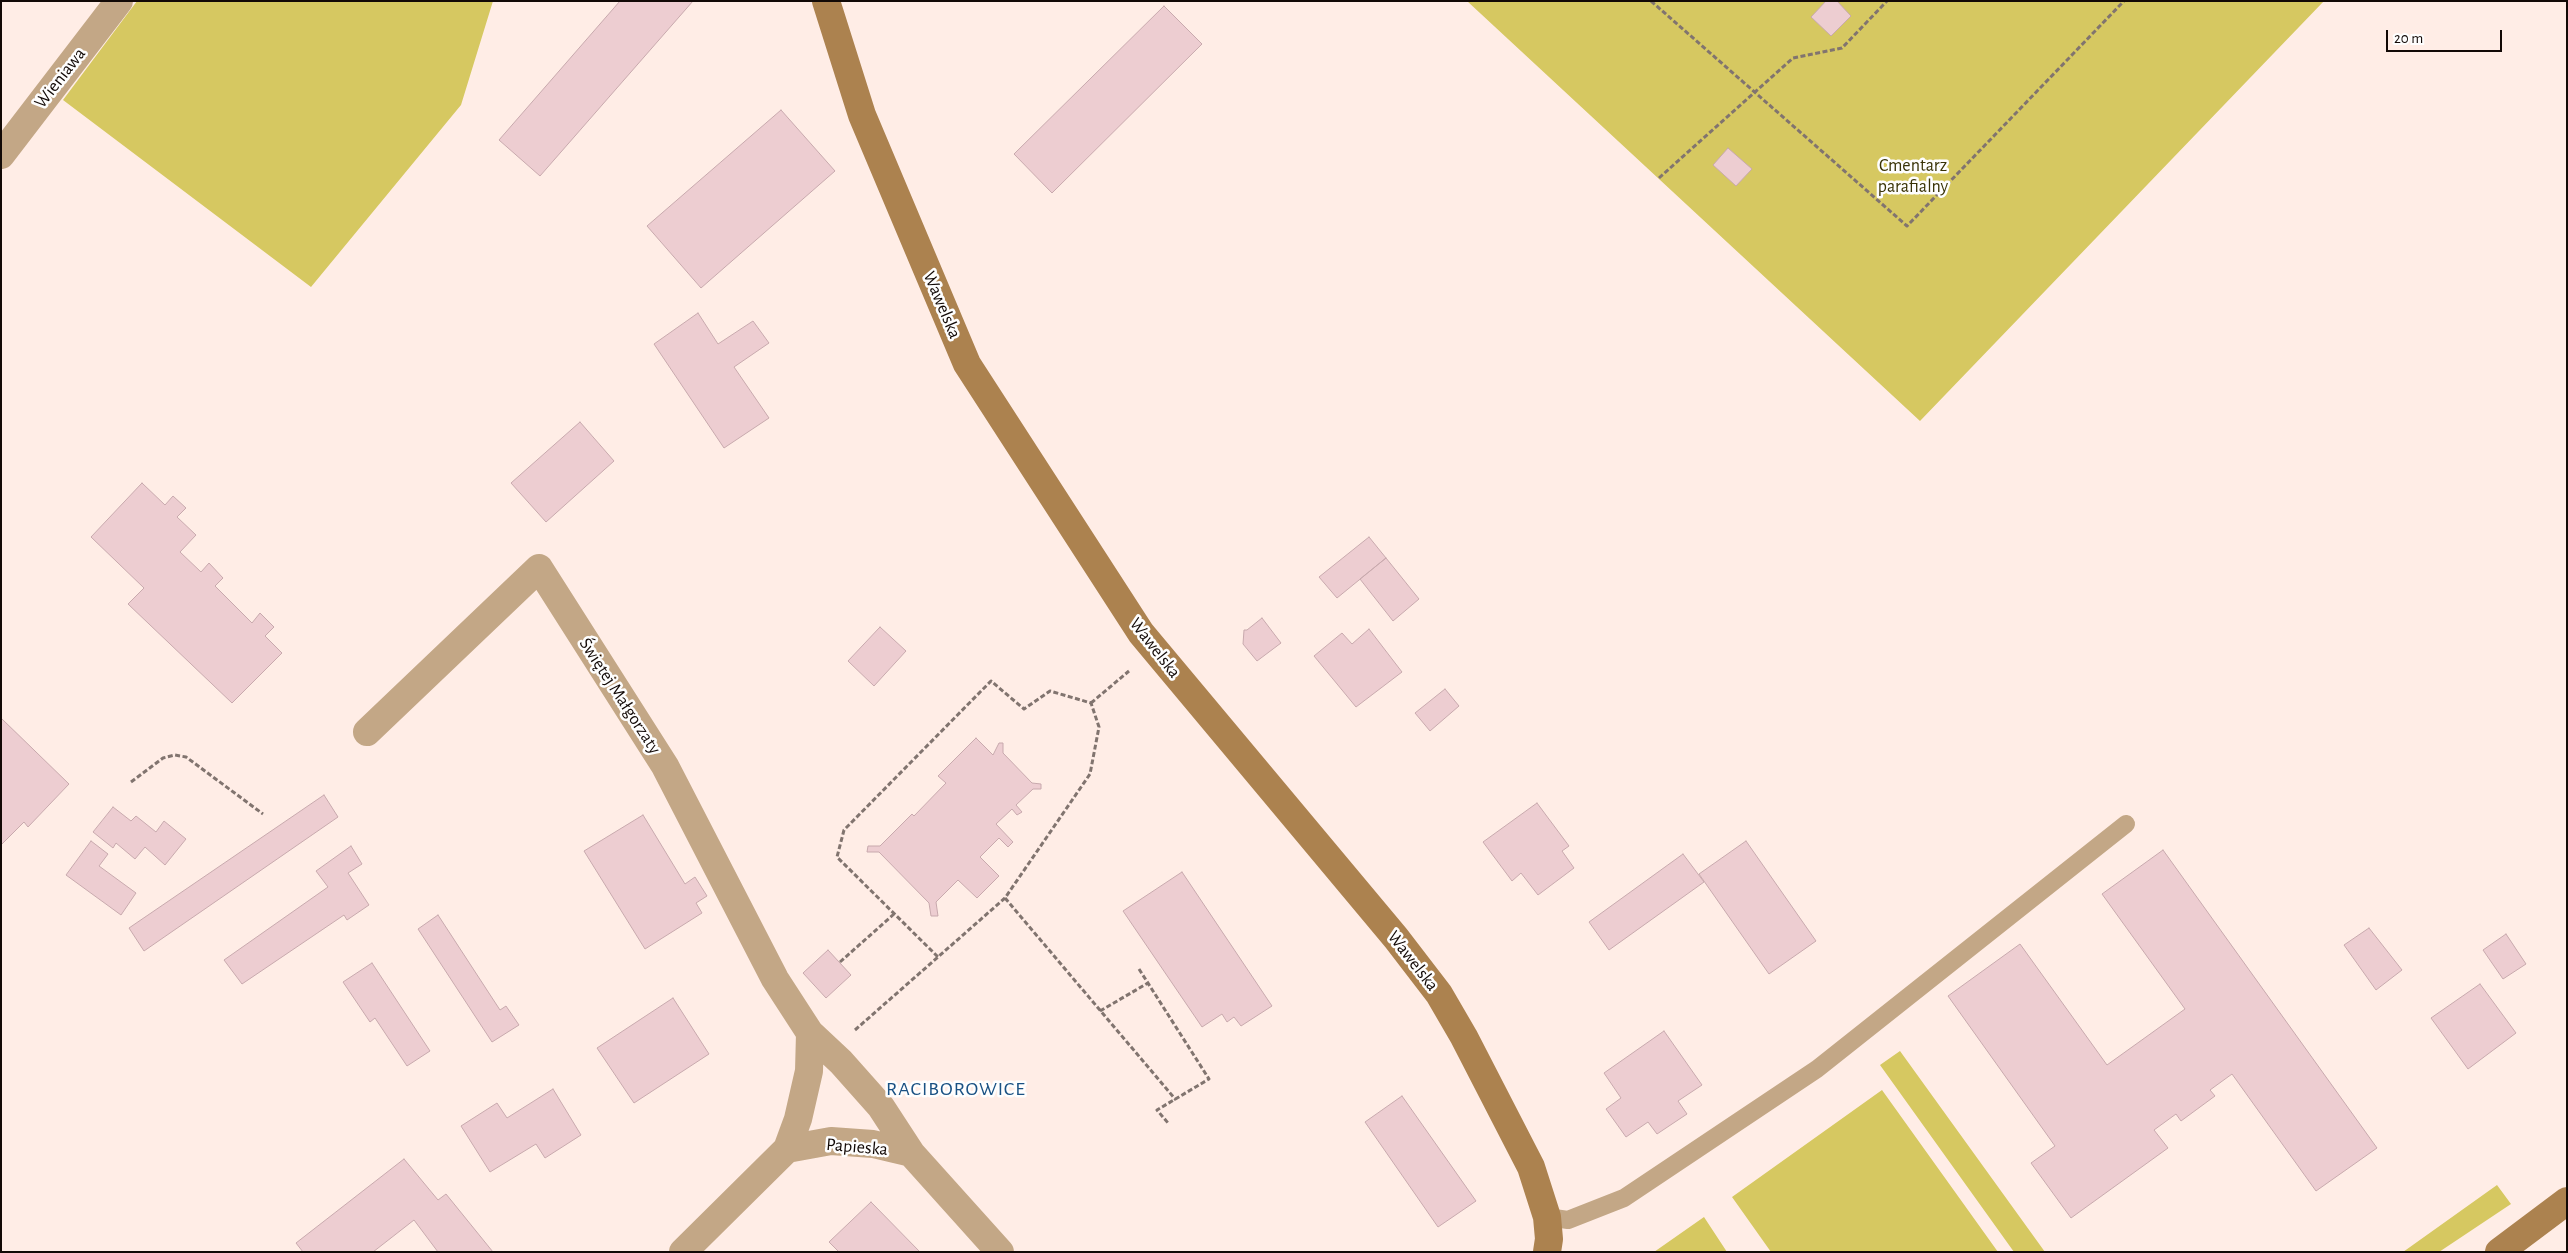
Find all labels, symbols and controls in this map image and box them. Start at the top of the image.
scale bar [2388,20,2504,52]
text: 20 m [2394,31,2423,46]
street label: Wieniawa [30,44,90,112]
park label: Cmentarz parafialny [1878,155,1948,198]
street label: Wawelska [918,268,966,342]
street label: Wawelska [1125,614,1185,682]
street label: Świętej Małgorzaty [574,634,666,758]
street label: Wawelska [1383,927,1443,995]
district label: RACIBOROWICE [885,1077,1027,1101]
street label: Papieska [825,1134,889,1160]

